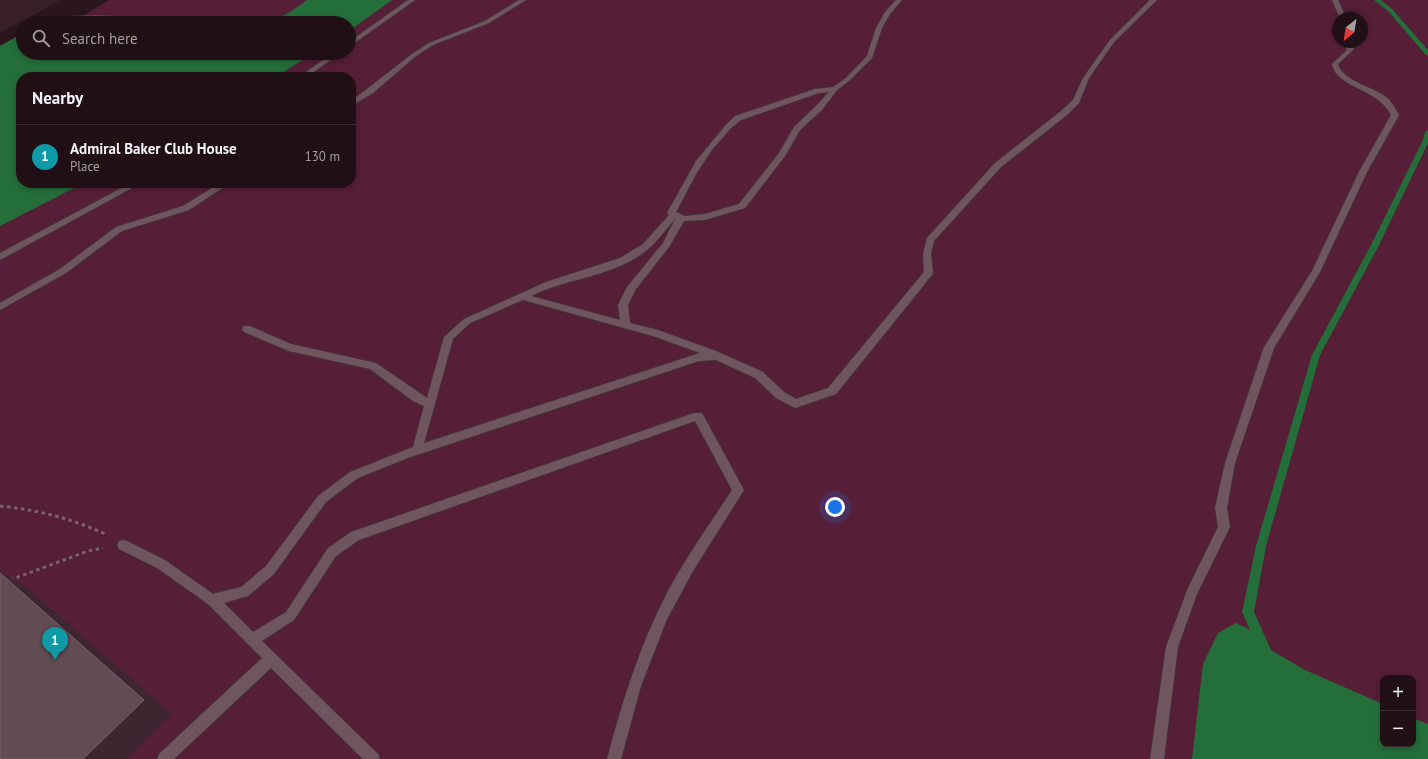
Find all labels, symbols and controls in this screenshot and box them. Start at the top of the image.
north arrow [1332,12,1368,48]
search box [16,16,356,60]
icon: search [30,27,52,49]
text: Search here [62,29,138,48]
text: Nearby [32,87,83,109]
text: Admiral Baker Club House [70,139,237,158]
text: 1 [41,148,49,165]
text: 130 m [305,148,340,165]
text: Place [70,158,100,175]
your location [825,497,845,517]
pin: 1 [42,627,68,660]
map controls [1380,675,1416,747]
button: + [1380,675,1416,711]
button: − [1380,711,1416,747]

